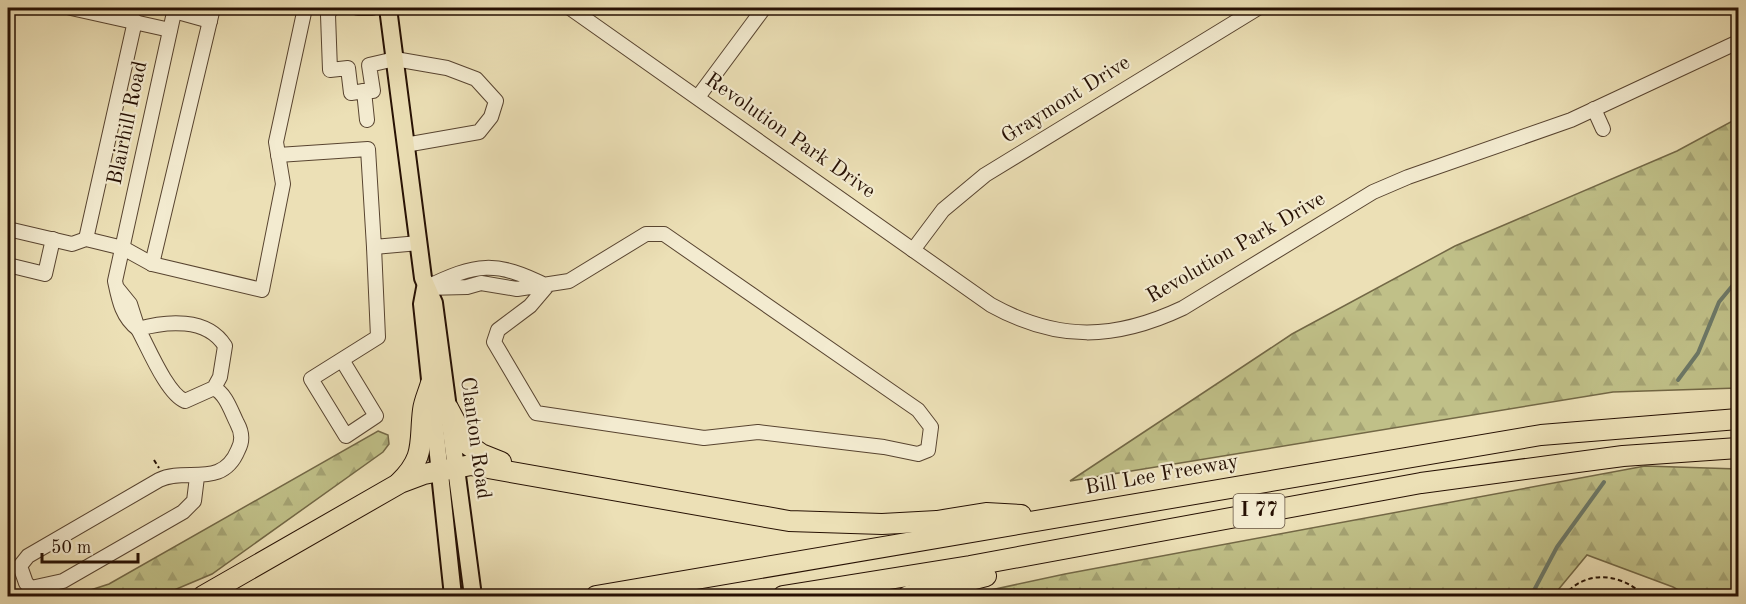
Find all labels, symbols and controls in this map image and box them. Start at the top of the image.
street label: Graymont Drive [998,52,1134,148]
street label: Blairhill Road [105,59,151,187]
street label: Revolution Park Drive [701,69,879,203]
street label: Revolution Park Drive [1143,188,1329,308]
street label: Clanton Road [456,376,494,501]
street label: Bill Lee Freeway [1084,451,1240,499]
road number: I 77 [1234,494,1284,528]
scale bar [42,526,138,564]
text: 50 m [51,539,91,557]

